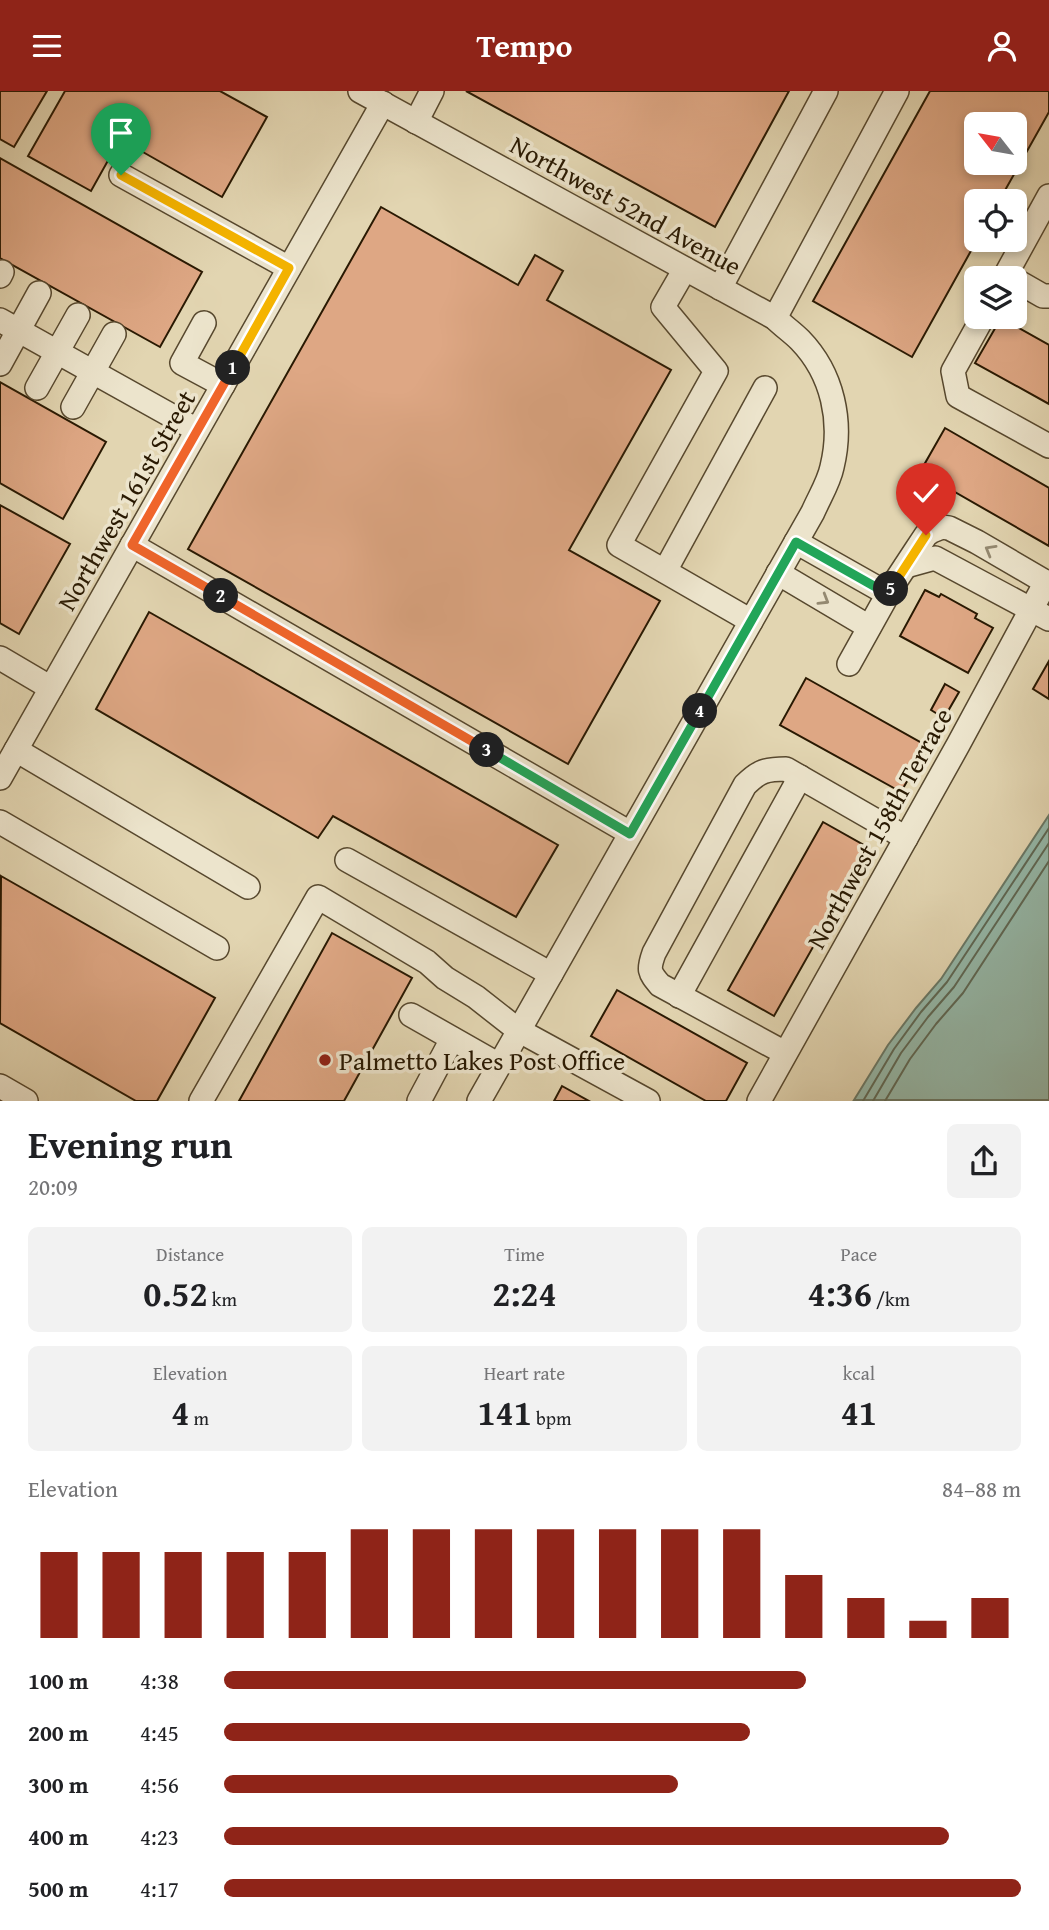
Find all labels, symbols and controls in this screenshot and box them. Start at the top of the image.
text: Tempo [477,22,573,69]
icon: menu [28,27,66,65]
icon: person [983,27,1021,65]
pin [91,103,151,175]
north arrow [964,112,1027,175]
map controls [964,112,1027,329]
icon: arrive [102,114,140,152]
street label: Northwest 52nd Avenue [503,125,749,285]
button: locate [964,189,1027,252]
button: layers [964,266,1027,329]
pin: 1 [216,351,250,385]
text: 1 [228,353,237,381]
street label: Northwest 161st Street [47,383,205,617]
pin [896,463,956,535]
icon: check [907,474,945,512]
one-way arrow [984,545,997,558]
pin: 5 [874,571,908,607]
text: 5 [886,574,895,602]
pin: 2 [204,579,238,613]
text: 2 [216,581,225,609]
one-way arrow [816,591,829,604]
pin: 4 [682,693,718,729]
text: 4 [695,696,704,724]
street label: Northwest 158th Terrace [796,700,962,956]
pin: 3 [470,733,504,767]
text: 3 [482,735,491,763]
place label: Palmetto Lakes Post Office [339,1041,625,1080]
marker: Palmetto Lakes Post Office [317,1052,333,1068]
text: Evening run [28,1116,232,1172]
button: share [947,1124,1021,1198]
text: 20:09 [28,1170,78,1203]
text: Distance [156,1240,224,1268]
text: Time [504,1240,545,1268]
text: Pace [841,1240,877,1268]
text: 0.52 [143,1268,208,1319]
text: 2:24 [492,1268,557,1319]
text: 4:36 [808,1268,872,1319]
text: km [208,1285,237,1313]
text: /km [872,1285,910,1313]
text: Elevation [153,1359,227,1387]
text: Heart rate [484,1359,565,1387]
text: kcal [843,1359,875,1387]
text: 4 [171,1387,189,1438]
text: 141 [477,1387,532,1438]
text: 41 [841,1387,877,1438]
text: m [189,1404,209,1432]
text: bpm [532,1404,572,1432]
text: Elevation [28,1472,118,1505]
text: 84–88 m [942,1472,1021,1505]
text: 100 m [28,1664,89,1697]
text: 4:38 [140,1664,179,1697]
text: 200 m [28,1716,89,1749]
text: 4:45 [140,1716,179,1749]
text: 300 m [28,1768,89,1801]
text: 4:56 [140,1768,179,1801]
text: 400 m [28,1820,89,1853]
text: 4:23 [140,1820,179,1853]
text: 500 m [28,1872,89,1905]
text: 4:17 [140,1872,179,1905]

